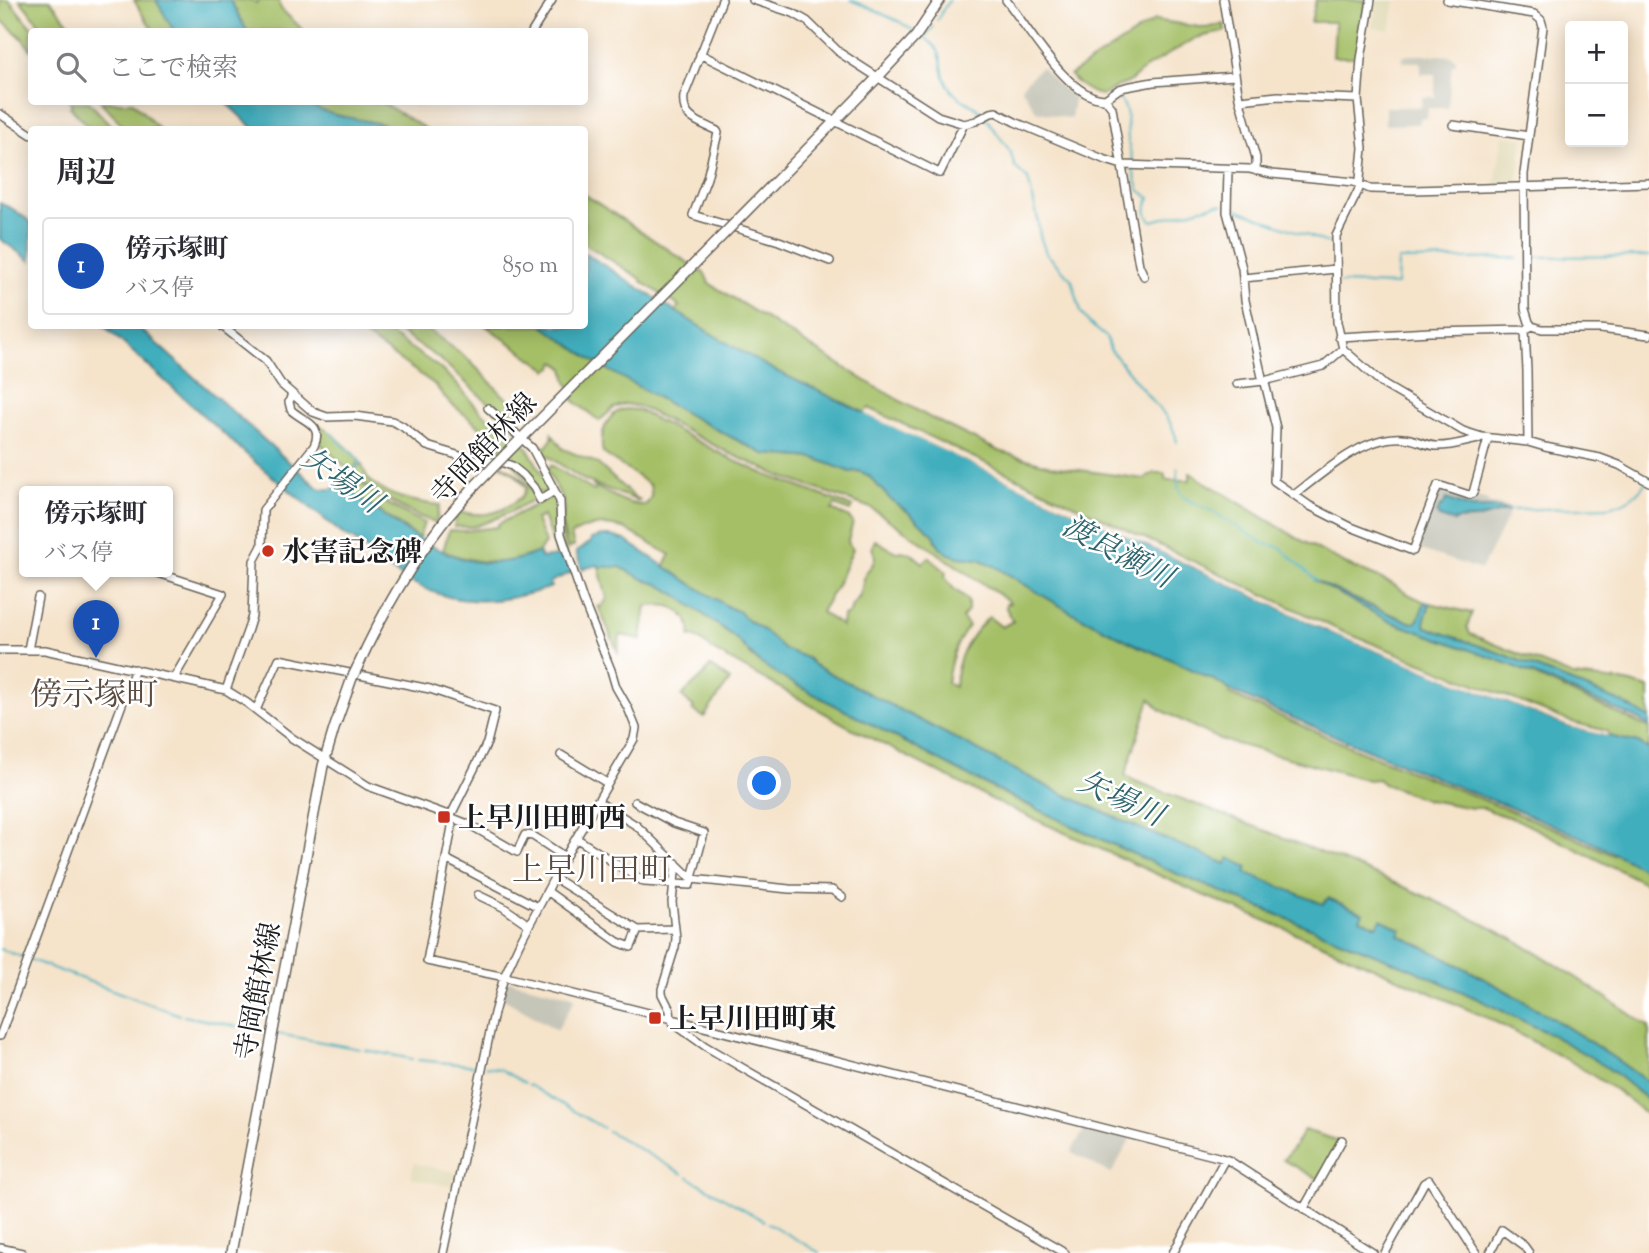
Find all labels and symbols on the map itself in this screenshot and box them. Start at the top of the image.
street label: 寺岡館林線 [423,385,548,515]
water label: 矢場川 [291,439,392,527]
water label: 渡良瀬川 [1054,506,1183,602]
place label: 水害記念碑 [282,534,422,574]
marker: 水害記念碑 [260,543,276,559]
pin: 1 [73,600,119,658]
district label: 傍示塚町 [30,674,158,720]
water label: 矢場川 [1070,762,1173,840]
your location [747,766,781,800]
place label: 上早川田町西 [458,800,626,840]
marker: 上早川田町西 [436,809,452,825]
district label: 上早川田町 [512,849,672,895]
street label: 寺岡館林線 [227,919,293,1064]
place label: 上早川田町東 [669,1001,837,1041]
marker: 上早川田町東 [647,1010,663,1026]

